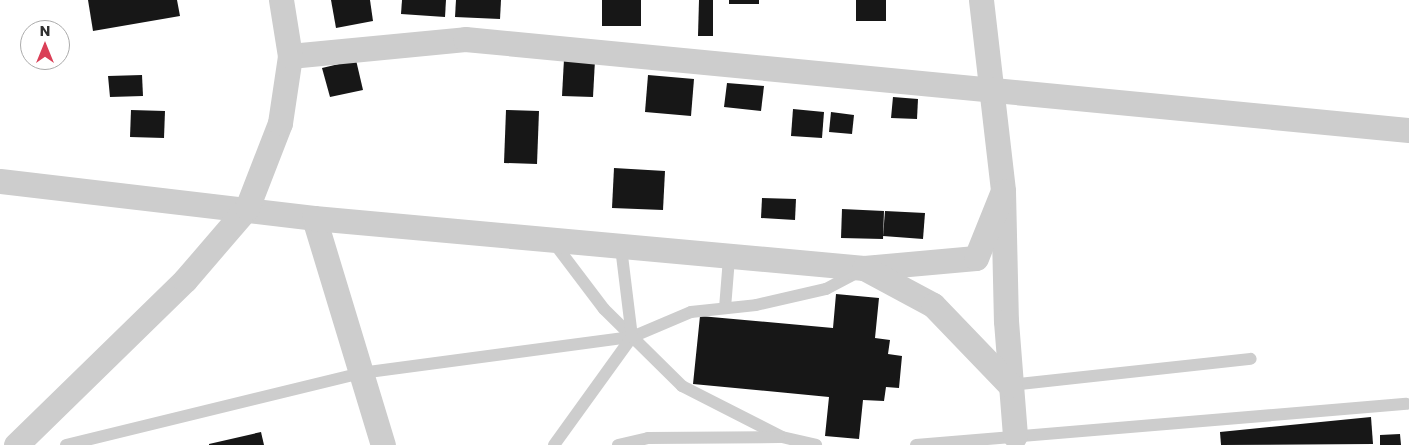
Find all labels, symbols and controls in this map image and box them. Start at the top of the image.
north arrow [20,20,70,70]
text: N [40,21,50,41]

